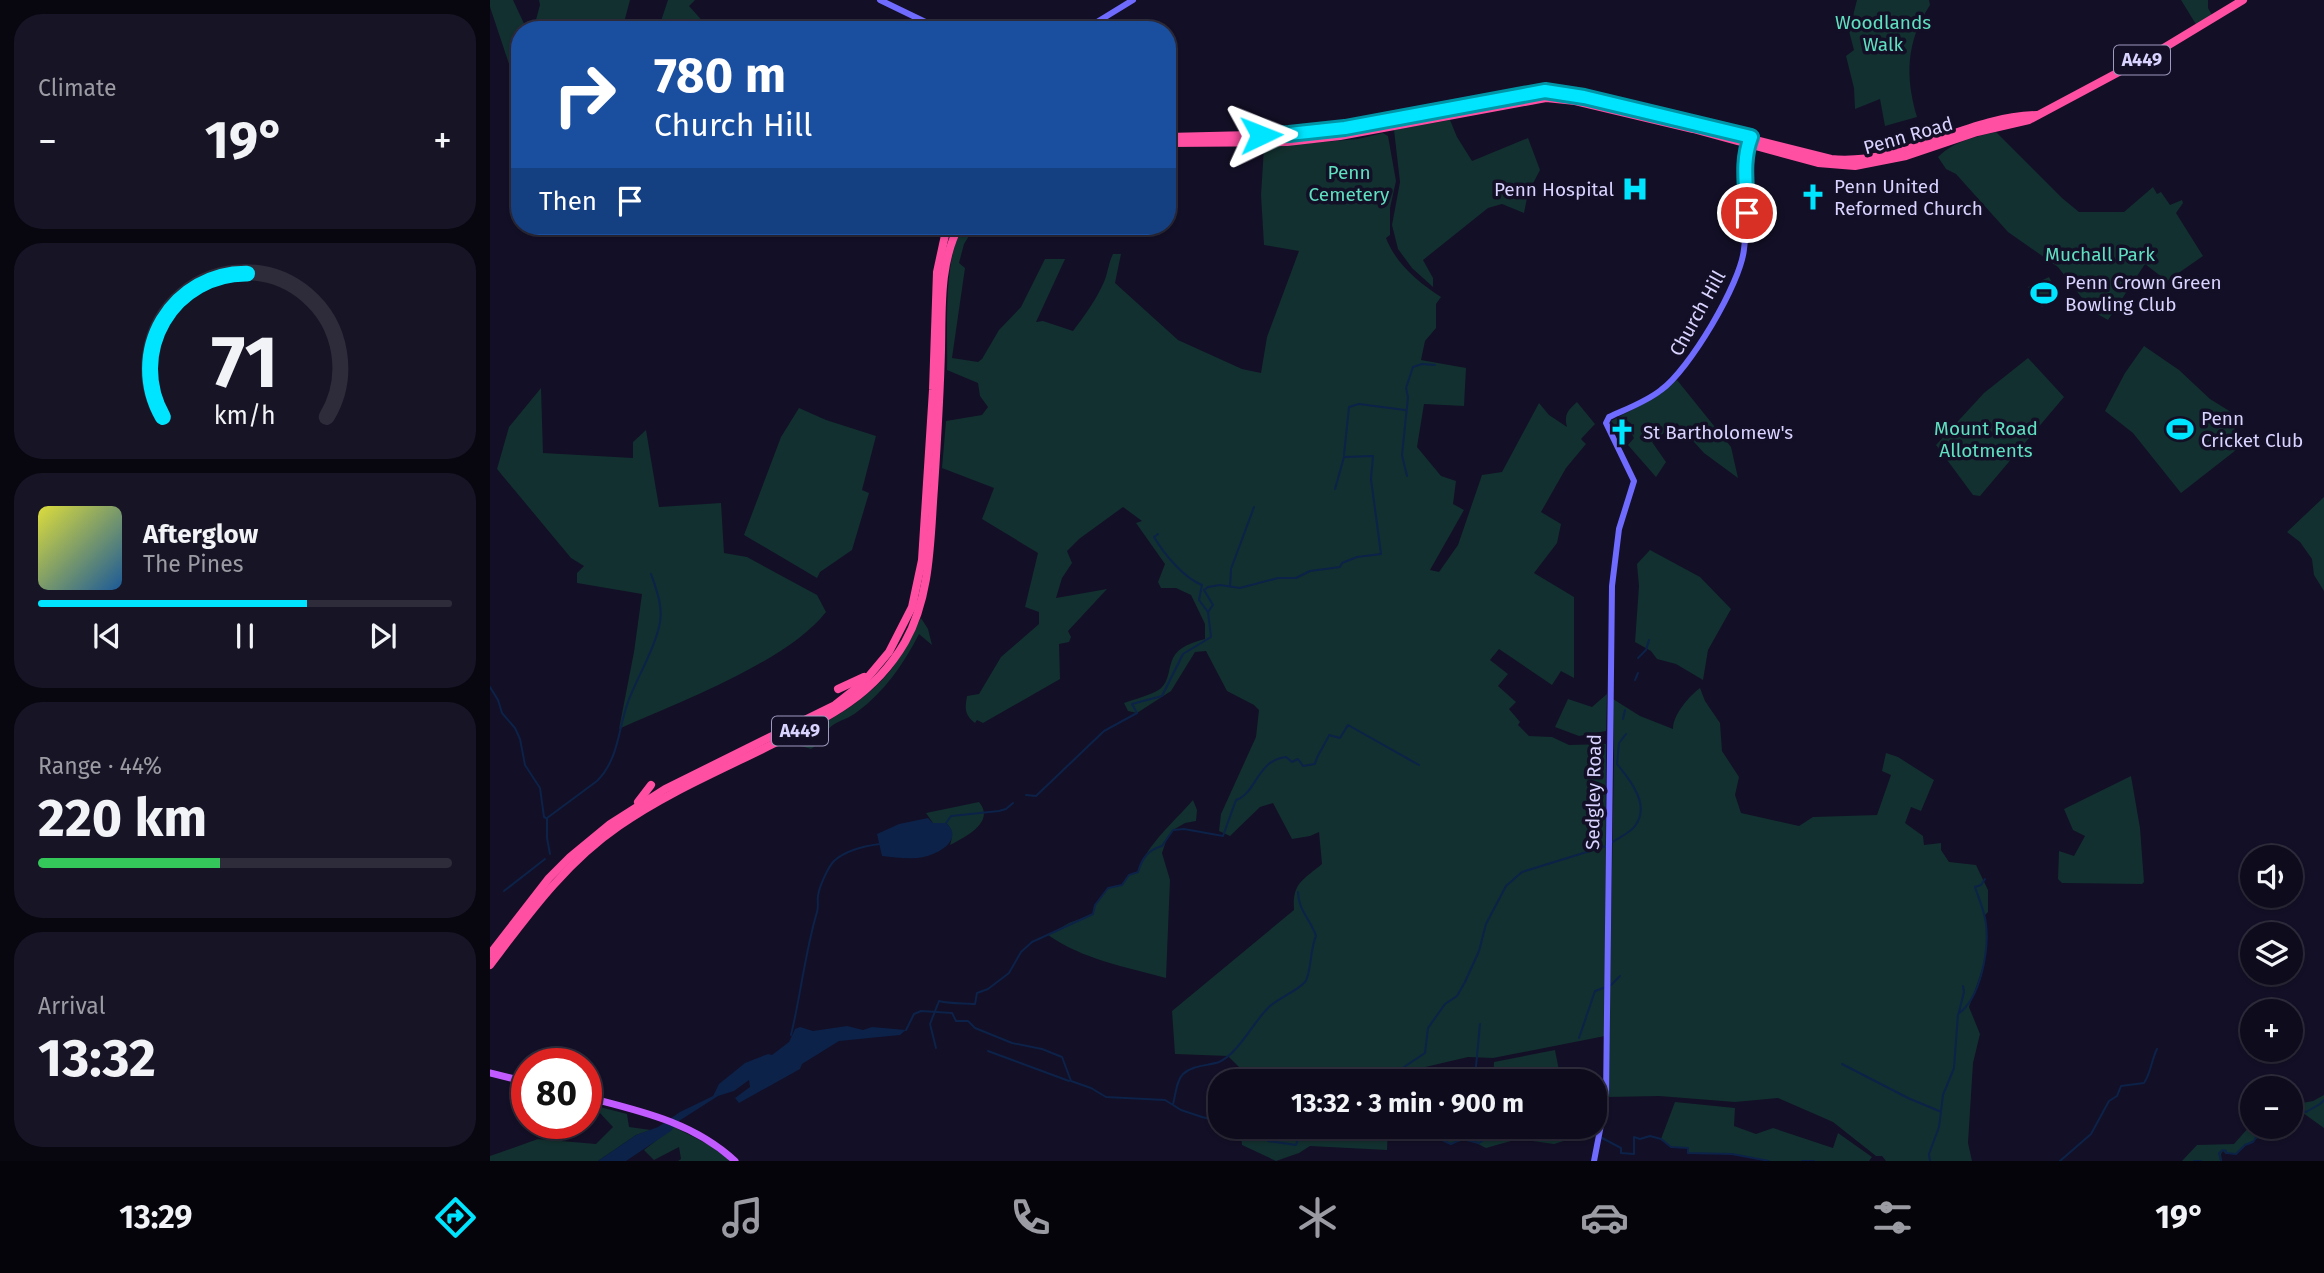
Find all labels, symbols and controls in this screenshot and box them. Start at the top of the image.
park label: Woodlands Walk [1835,11,1931,56]
text: 780 m [654,46,786,105]
road number: A449 [2114,46,2170,74]
icon: right [539,49,630,140]
text: Climate [38,74,117,102]
position arrow [1224,98,1298,172]
text: Church Hill [654,106,812,144]
text: 19° [205,109,285,172]
street label: Penn Road [1861,112,1956,159]
text: − [38,118,57,164]
text: + [433,118,452,164]
park label: Penn Cemetery [1309,161,1390,206]
hospital icon: Penn Hospital [1620,174,1650,204]
place label: Penn United Reformed Church [1834,175,1983,220]
place label: Penn Hospital [1494,178,1614,201]
icon: arrive [611,182,649,220]
church icon: Penn United Reformed Church [1798,182,1828,212]
pin [1717,183,1777,243]
text: Then [539,186,597,217]
icon: arrive [1728,194,1766,232]
park label: Muchall Park [2045,243,2155,266]
street label: Church Hill [1665,266,1731,360]
place label: Penn Crown Green Bowling Club [2065,271,2222,316]
sports icon: Penn Crown Green Bowling Club [2029,278,2059,308]
text: 71 [212,320,278,407]
text: km/h [214,401,276,431]
place label: Penn Cricket Club [2201,407,2303,452]
sports icon: Penn Cricket Club [2165,414,2195,444]
church icon: St Bartholomew's [1607,417,1637,447]
park label: Mount Road Allotments [1934,417,2038,462]
place label: St Bartholomew's [1643,421,1793,444]
text: Afterglow [143,519,258,550]
text: The Pines [143,550,244,578]
icon: previous [88,617,126,655]
icon: pause [226,617,264,655]
icon: next [364,617,402,655]
road number: A449 [772,716,828,746]
street label: Sedgley Road [1581,734,1606,850]
text: Range · 44% [38,752,162,780]
text: 220 km [38,787,207,850]
map controls [2240,845,2303,1139]
button: sound [2240,845,2303,908]
button: layers [2240,922,2303,985]
text: Arrival [38,992,105,1020]
button: + [2240,999,2303,1062]
text: 13:32 [38,1027,156,1090]
speed limit sign: 80 [511,1048,602,1139]
button: − [2240,1076,2303,1139]
text: 13:32 · 3 min · 900 m [1291,1088,1524,1119]
icon: directions [431,1193,480,1242]
icon: music [718,1193,767,1242]
icon: phone [1006,1193,1055,1242]
icon: climate [1293,1193,1342,1242]
icon: car [1580,1193,1629,1242]
icon: filters [1868,1193,1917,1242]
text: 13:29 [119,1198,193,1236]
text: 19° [2155,1198,2205,1236]

